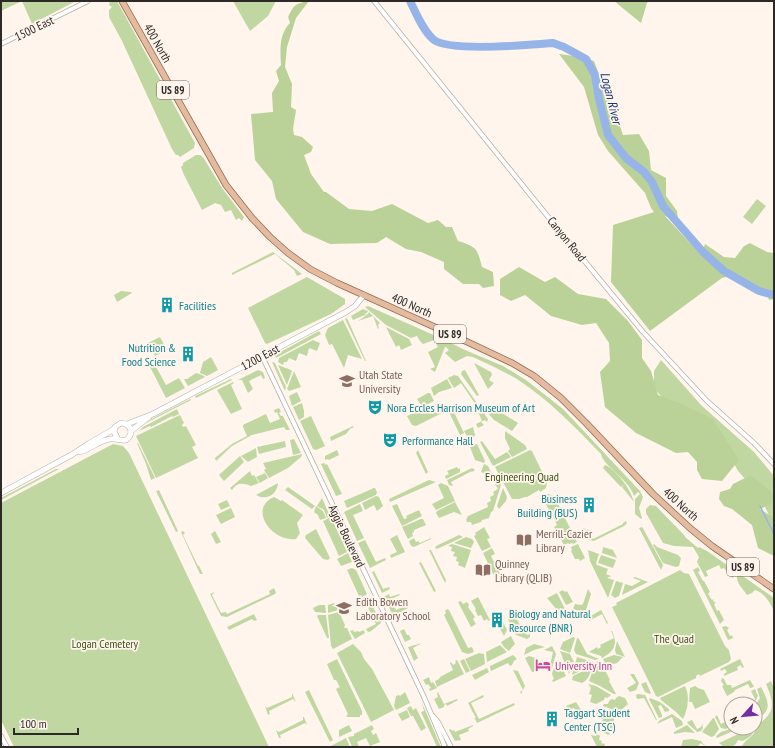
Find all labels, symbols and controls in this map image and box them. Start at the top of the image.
street label: 1500 East [12,12,57,44]
street label: 400 North [141,21,175,65]
water label: Logan River [596,70,626,128]
road number: US 89 [157,81,189,99]
street label: Canyon Road [544,214,590,264]
street label: 400 North [390,289,434,321]
building icon: Facilities [158,296,176,314]
place label: Facilities [179,298,216,313]
road number: US 89 [434,325,466,343]
place label: Nutrition & Food Science [122,340,176,369]
street label: 1200 East [238,340,282,373]
building icon: Nutrition & Food Science [179,345,197,363]
place label: Utah State University [359,367,403,396]
school or university icon: Utah State University [338,372,356,390]
theatre icon: Nora Eccles Harrison Museum of Art [366,398,384,416]
place label: Nora Eccles Harrison Museum of Art [387,400,536,415]
theatre icon: Performance Hall [381,431,399,449]
place label: Performance Hall [402,433,473,448]
park label: Engineering Quad [485,469,559,484]
street label: 400 North [660,484,702,524]
place label: Business Building (BUS) [517,491,577,520]
building icon: Business Building (BUS) [580,496,598,514]
street label: Aggie Boulevard [325,502,369,570]
place label: Merrill-Cazier Library [536,526,593,555]
library icon: Merrill-Cazier Library [515,531,533,549]
place label: Quinney Library (QLIB) [495,556,552,585]
road number: US 89 [727,558,759,576]
library icon: Quinney Library (QLIB) [474,561,492,579]
place label: Edith Bowen Laboratory School [356,594,431,623]
school or university icon: Edith Bowen Laboratory School [335,599,353,617]
place label: Biology and Natural Resource (BNR) [509,606,591,635]
building icon: Biology and Natural Resource (BNR) [488,611,506,629]
park label: The Quad [654,631,694,646]
park label: Logan Cemetery [72,636,139,651]
hotel icon: University Inn [534,656,552,674]
place label: University Inn [555,658,612,673]
north arrow [723,696,763,736]
place label: Taggart Student Center (TSC) [564,705,631,734]
scale bar [14,710,78,736]
building icon: Taggart Student Center (TSC) [543,710,561,728]
text: N [726,715,742,726]
text: 100 m [20,716,47,731]

